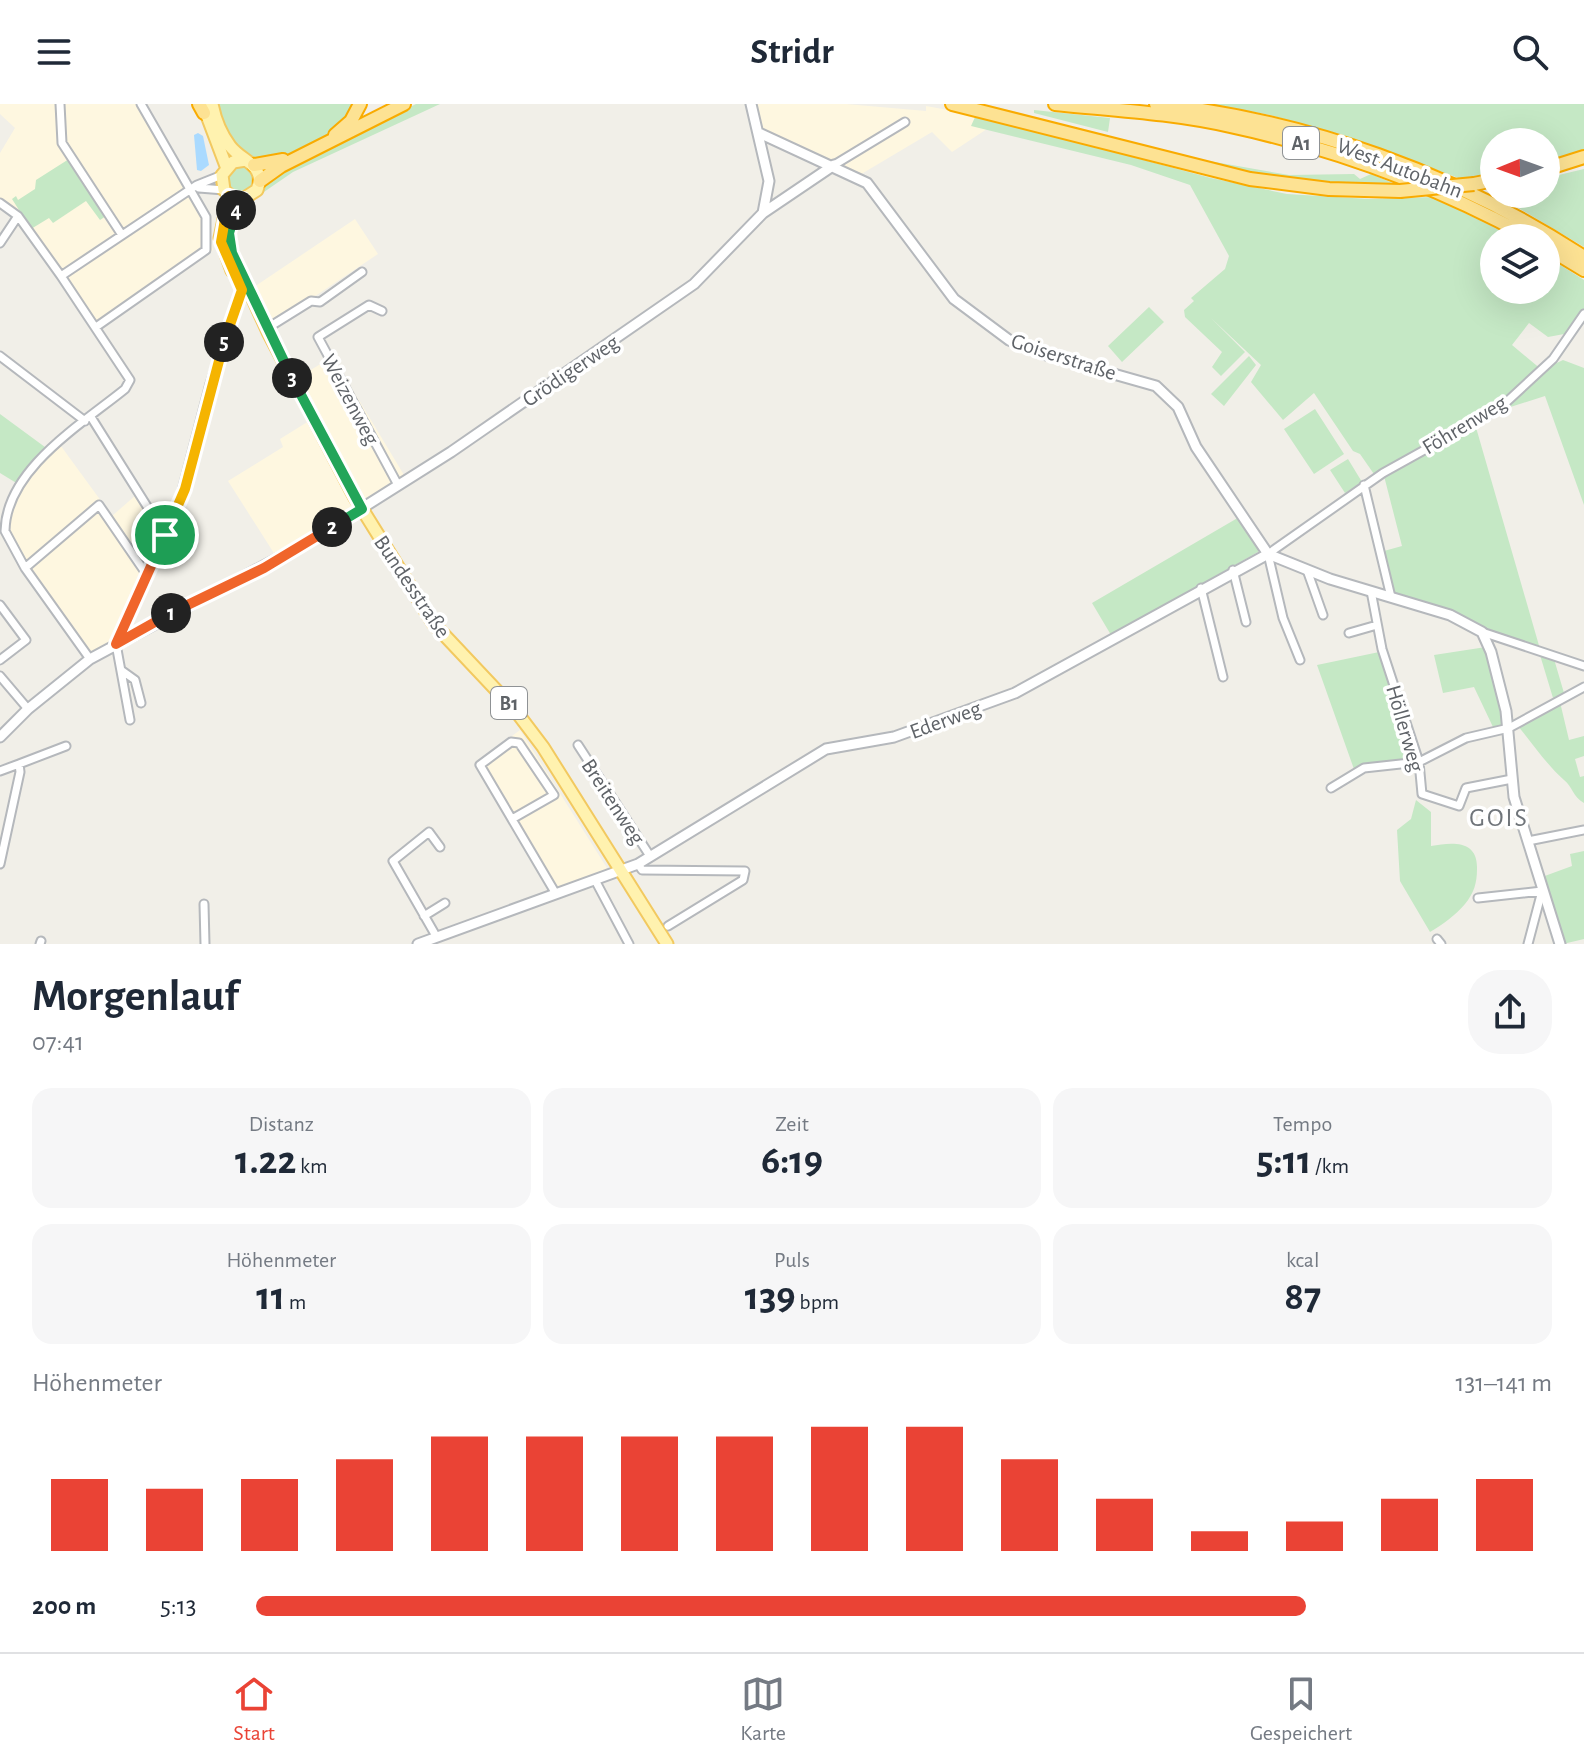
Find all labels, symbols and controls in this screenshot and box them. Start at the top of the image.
icon: menu [32,30,76,74]
icon: search [1508,30,1552,74]
text: Stridr [750,34,834,70]
road number: A1 [1283,127,1319,159]
north arrow [1480,128,1560,208]
map controls [1480,128,1560,304]
street label: West Autobahn [1334,134,1466,202]
pin: 4 [216,190,256,230]
text: 4 [230,199,242,221]
button: layers [1480,224,1560,304]
pin: 5 [204,322,244,362]
street label: Goiserstraße [1009,330,1119,384]
text: 5 [219,331,229,353]
street label: Grödigerweg [519,331,623,411]
street label: Weizenweg [317,351,383,449]
pin: 3 [272,358,312,398]
text: 3 [287,367,297,389]
street label: Föhrenweg [1419,391,1511,459]
pin [131,501,199,569]
pin: 2 [312,507,352,547]
icon: arrive [143,513,187,557]
text: 2 [327,516,337,538]
street label: Bundesstraße [370,531,454,642]
pin: 1 [151,593,191,633]
text: 1 [167,602,175,624]
street label: Höllerweg [1382,682,1428,774]
road number: B1 [491,687,527,719]
street label: Ederweg [907,697,984,743]
street label: Breitenweg [577,755,649,848]
district label: GOIS [1469,805,1529,831]
button: share [1468,970,1552,1054]
text: Morgenlauf [32,975,239,1019]
text: 07:41 [32,1029,84,1055]
text: Distanz [249,1113,314,1135]
text: Zeit [775,1113,809,1135]
text: Tempo [1273,1113,1332,1135]
text: 1.22 [235,1141,296,1181]
text: 6:19 [761,1141,823,1181]
text: 5:11 [1256,1141,1311,1181]
text: km [296,1155,328,1177]
text: /km [1311,1155,1349,1177]
text: Höhenmeter [226,1249,336,1271]
text: Puls [774,1249,810,1271]
text: kcal [1286,1249,1319,1271]
text: 11 [256,1277,285,1317]
text: 139 [745,1277,796,1317]
text: 87 [1284,1277,1321,1317]
text: m [285,1291,306,1313]
text: bpm [796,1291,839,1313]
text: Höhenmeter [32,1370,162,1396]
text: 131–141 m [1456,1370,1552,1396]
text: 200 m [32,1593,96,1619]
text: 5:13 [160,1593,196,1619]
tab: Start [232,1672,276,1746]
tab: Karte [740,1672,786,1746]
tab: Gespeichert [1250,1672,1352,1746]

